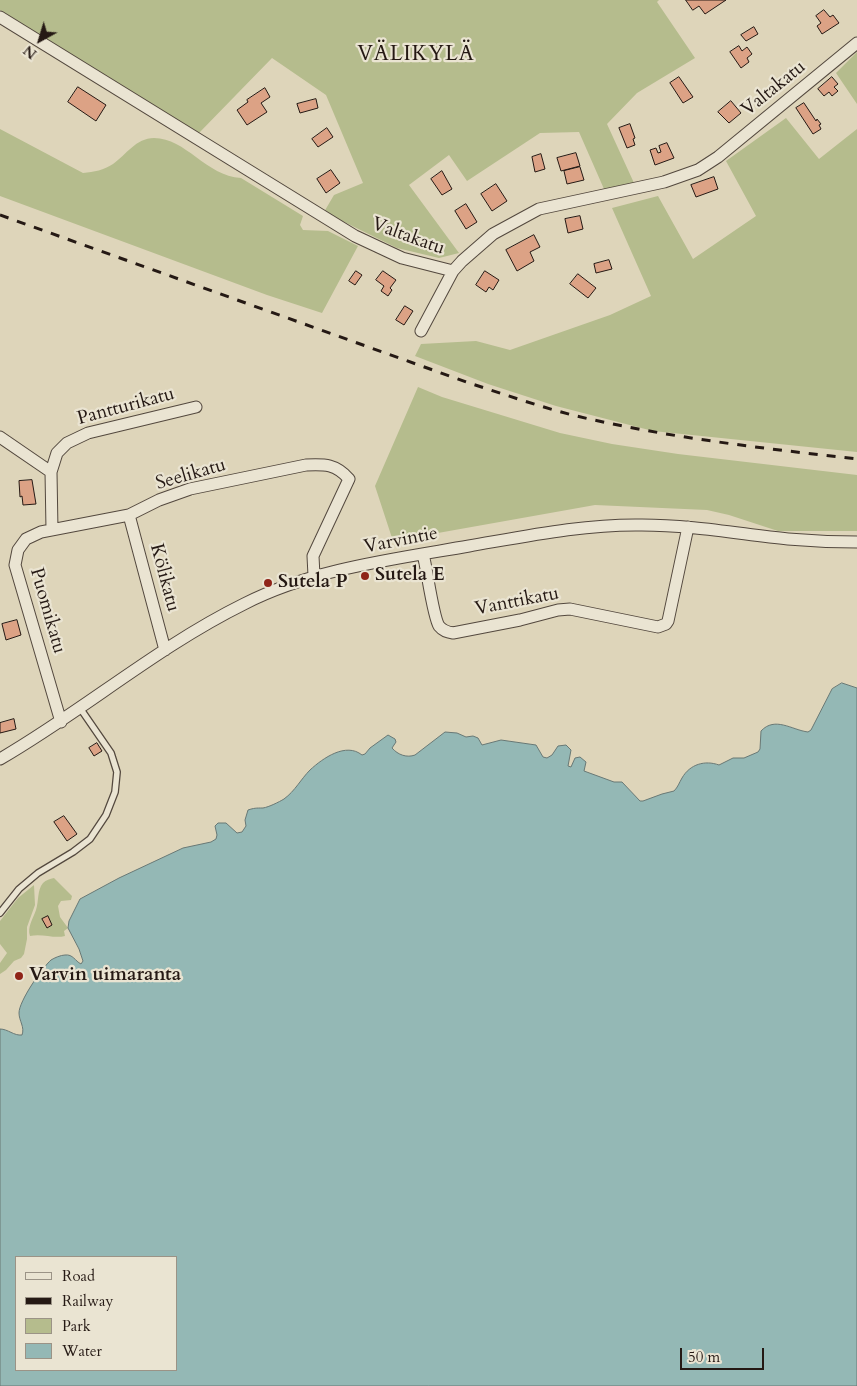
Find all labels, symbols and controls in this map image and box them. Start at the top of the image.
north arrow [15,15,65,65]
text: N [20,41,41,63]
district label: VÄLIKYLÄ [356,42,476,68]
street label: Valtakatu [737,56,811,122]
street label: Valtakatu [368,213,448,261]
street label: Pantturikatu [75,383,177,431]
street label: Seelikatu [153,454,229,496]
street label: Varvintie [362,523,440,559]
street label: Kölikatu [144,542,184,614]
street label: Puomikatu [24,565,70,657]
place label: Sutela E [375,565,445,587]
marker: Sutela E [359,570,371,582]
place label: Sutela P [278,572,347,594]
marker: Sutela P [262,577,274,589]
street label: Vanttikatu [473,583,561,621]
place label: Varvin uimaranta [29,965,181,987]
marker: Varvin uimaranta [13,970,25,982]
legend [15,1256,178,1371]
text: Road [62,1266,95,1286]
text: Railway [62,1291,113,1311]
text: Park [62,1316,91,1336]
scale bar [682,1338,766,1370]
text: Water [62,1341,102,1361]
text: 50 m [688,1347,720,1367]

